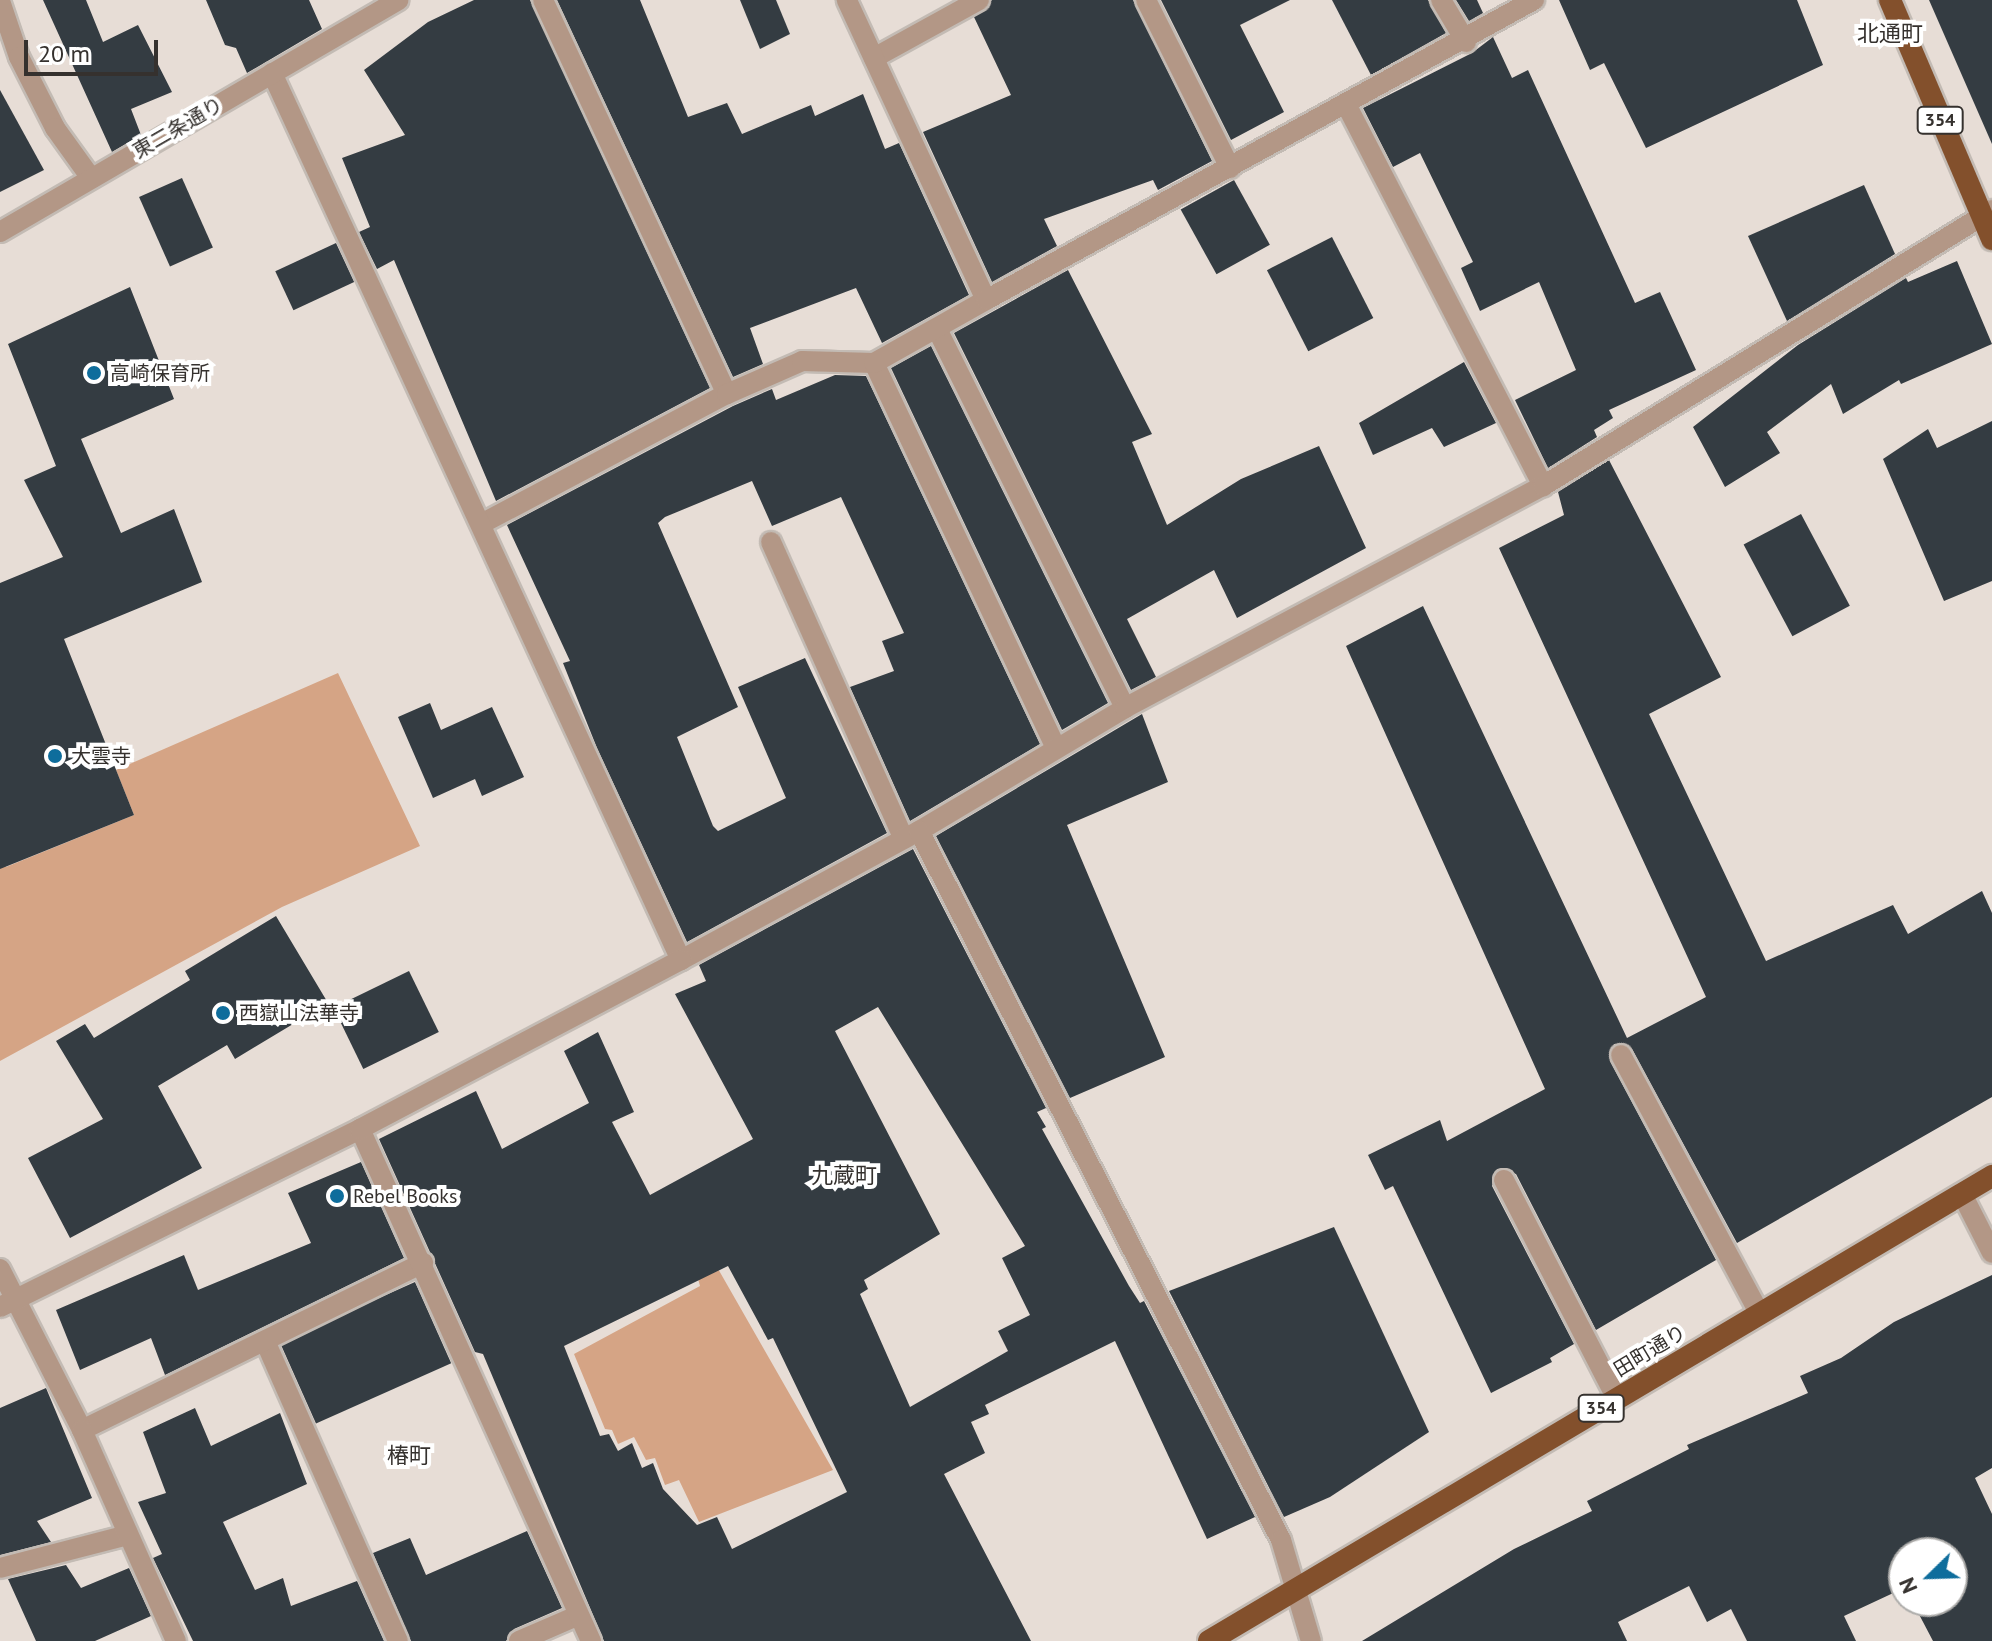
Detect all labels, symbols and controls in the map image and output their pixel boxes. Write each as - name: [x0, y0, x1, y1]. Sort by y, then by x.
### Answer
- district label: 北通町: [1857, 21, 1923, 47]
- scale bar: [28, 24, 162, 74]
- text: 20 m: [38, 38, 90, 69]
- street label: 東二条通り: [129, 93, 227, 163]
- road number: 354: [1916, 106, 1964, 134]
- place label: 高崎保育所: [110, 361, 210, 385]
- marker: 高崎保育所: [85, 364, 103, 382]
- place label: 大雲寺: [71, 744, 131, 768]
- marker: 大雲寺: [46, 747, 64, 765]
- place label: 西嶽山法華寺: [239, 1001, 359, 1025]
- marker: 西嶽山法華寺: [214, 1004, 232, 1022]
- district label: 九蔵町: [811, 1163, 877, 1189]
- place label: Rebel Books: [353, 1184, 457, 1208]
- marker: Rebel Books: [328, 1187, 346, 1205]
- street label: 田町通り: [1610, 1320, 1690, 1382]
- road number: 354: [1577, 1394, 1625, 1422]
- district label: 椿町: [387, 1443, 431, 1469]
- north arrow: [1888, 1537, 1968, 1617]
- text: N: [1892, 1573, 1923, 1598]

